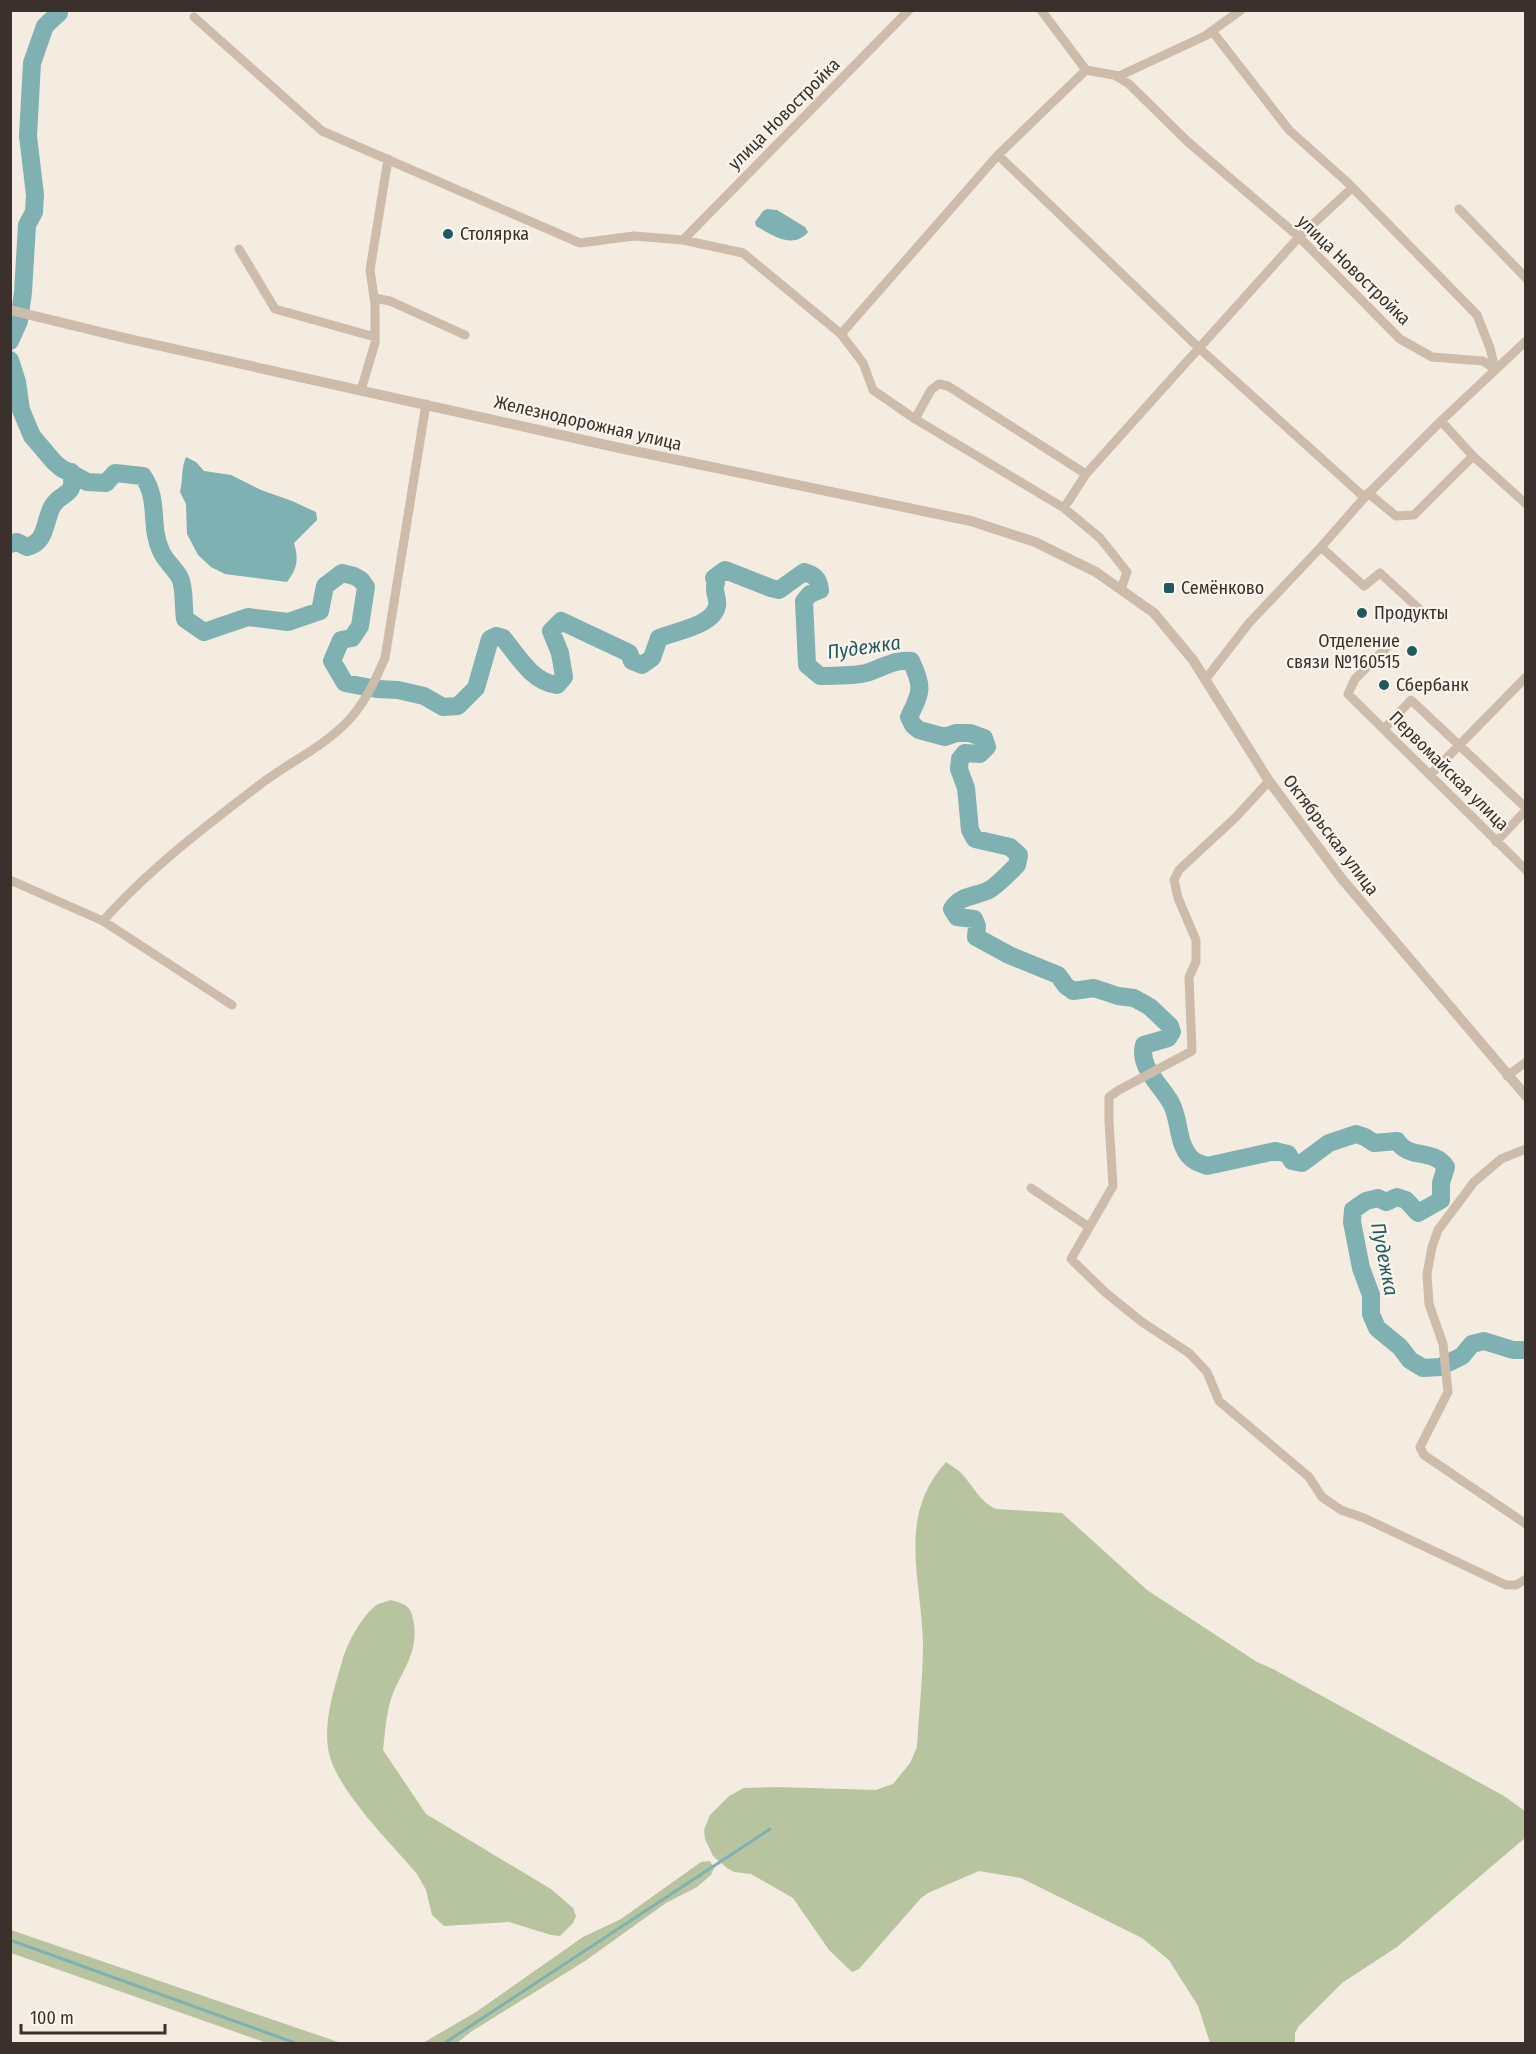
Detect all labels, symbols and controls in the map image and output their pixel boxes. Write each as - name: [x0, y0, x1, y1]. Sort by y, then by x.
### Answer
- street label: улица Новостройка: [724, 53, 845, 174]
- street label: улица Новостройка: [1293, 210, 1415, 330]
- place label: Столярка: [460, 223, 529, 245]
- marker: Столярка: [441, 227, 455, 241]
- street label: Железнодорожная улица: [492, 391, 684, 455]
- place label: Семёнково: [1181, 577, 1264, 599]
- marker: Семёнково: [1162, 581, 1176, 595]
- place label: Продукты: [1374, 602, 1449, 624]
- marker: Продукты: [1355, 606, 1369, 620]
- water label: Пудежка: [826, 630, 902, 664]
- place label: Отделение связи №160515: [1286, 630, 1400, 673]
- marker: Отделение связи №160515: [1405, 644, 1419, 658]
- place label: Сбербанк: [1396, 674, 1469, 696]
- marker: Сбербанк: [1377, 678, 1391, 692]
- street label: Первомайская улица: [1385, 707, 1514, 836]
- street label: Октябрьская улица: [1278, 770, 1384, 900]
- water label: Пудежка: [1366, 1220, 1404, 1298]
- scale bar: [21, 1997, 165, 2035]
- text: 100 m: [30, 2007, 74, 2029]

